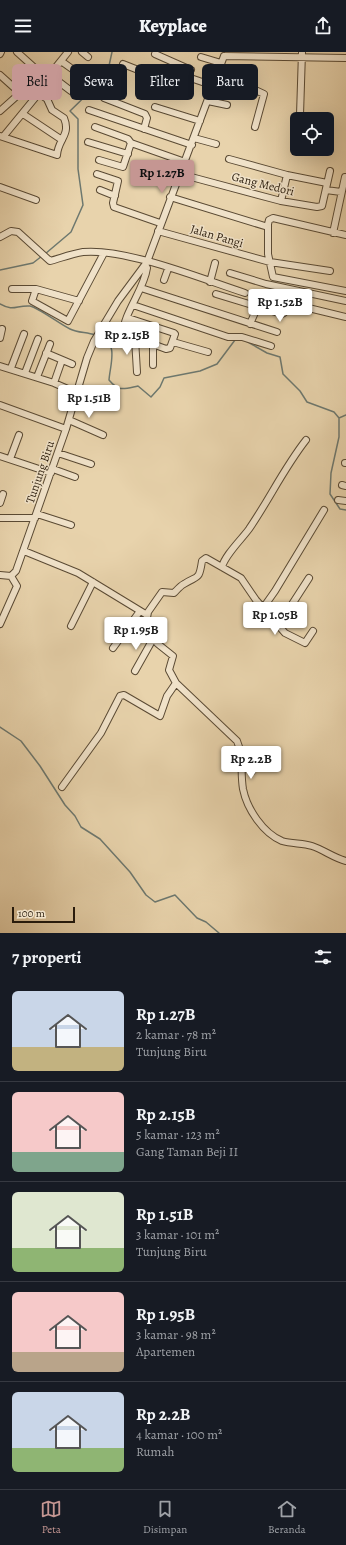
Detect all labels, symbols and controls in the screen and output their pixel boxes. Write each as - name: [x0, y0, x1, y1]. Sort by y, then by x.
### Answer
- text: Keyplace: [139, 14, 207, 38]
- icon: menu: [12, 15, 34, 37]
- icon: share: [312, 15, 334, 37]
- chip: Beli: [12, 64, 62, 100]
- chip: Sewa: [70, 64, 127, 100]
- chip: Filter: [135, 64, 194, 100]
- chip: Baru: [202, 64, 258, 100]
- map controls: [290, 112, 334, 156]
- button: locate: [290, 112, 334, 156]
- pin: Rp 1.27B: [121, 160, 203, 194]
- text: Rp 1.27B: [139, 164, 185, 181]
- street label: Gang Medori: [230, 168, 296, 200]
- street label: Jalan Pangi: [189, 221, 245, 251]
- pin: Rp 1.52B: [239, 289, 321, 323]
- text: Rp 1.52B: [257, 293, 303, 310]
- pin: Rp 2.15B: [86, 322, 168, 356]
- text: Rp 2.15B: [104, 326, 150, 343]
- pin: Rp 1.51B: [48, 385, 130, 419]
- text: Rp 1.51B: [67, 389, 111, 406]
- street label: Tunjung Biru: [22, 438, 58, 505]
- pin: Rp 1.05B: [234, 602, 316, 636]
- text: Rp 1.05B: [252, 606, 298, 623]
- pin: Rp 1.95B: [95, 617, 177, 651]
- text: Rp 1.95B: [113, 621, 159, 638]
- pin: Rp 2.2B: [214, 746, 288, 780]
- text: Rp 2.2B: [230, 750, 272, 767]
- scale bar: [12, 905, 75, 924]
- text: 100 m: [18, 906, 45, 921]
- text: 7 properti: [12, 946, 82, 969]
- icon: filters: [312, 946, 334, 968]
- text: Rp 1.27B: [136, 1003, 196, 1026]
- icon: home: [44, 1007, 92, 1055]
- text: 2 kamar · 78 m²: [136, 1026, 216, 1043]
- text: Tunjung Biru: [136, 1043, 207, 1060]
- text: Rp 2.15B: [136, 1103, 196, 1126]
- icon: home: [44, 1108, 92, 1156]
- text: 5 kamar · 123 m²: [136, 1126, 220, 1143]
- text: Gang Taman Beji II: [136, 1143, 238, 1160]
- text: Rp 1.51B: [136, 1203, 193, 1226]
- icon: home: [44, 1208, 92, 1256]
- text: 3 kamar · 101 m²: [136, 1226, 219, 1243]
- text: Tunjung Biru: [136, 1243, 207, 1260]
- text: Rp 1.95B: [136, 1303, 195, 1326]
- icon: home: [44, 1308, 92, 1356]
- text: 3 kamar · 98 m²: [136, 1326, 216, 1343]
- text: Apartemen: [136, 1343, 195, 1360]
- text: Rp 2.2B: [136, 1403, 190, 1426]
- icon: home: [44, 1408, 92, 1456]
- text: 4 kamar · 100 m²: [136, 1426, 222, 1443]
- text: Rumah: [136, 1443, 174, 1460]
- tab: Peta: [40, 1498, 62, 1537]
- tab: Disimpan: [143, 1498, 187, 1537]
- tab: Beranda: [268, 1498, 306, 1537]

